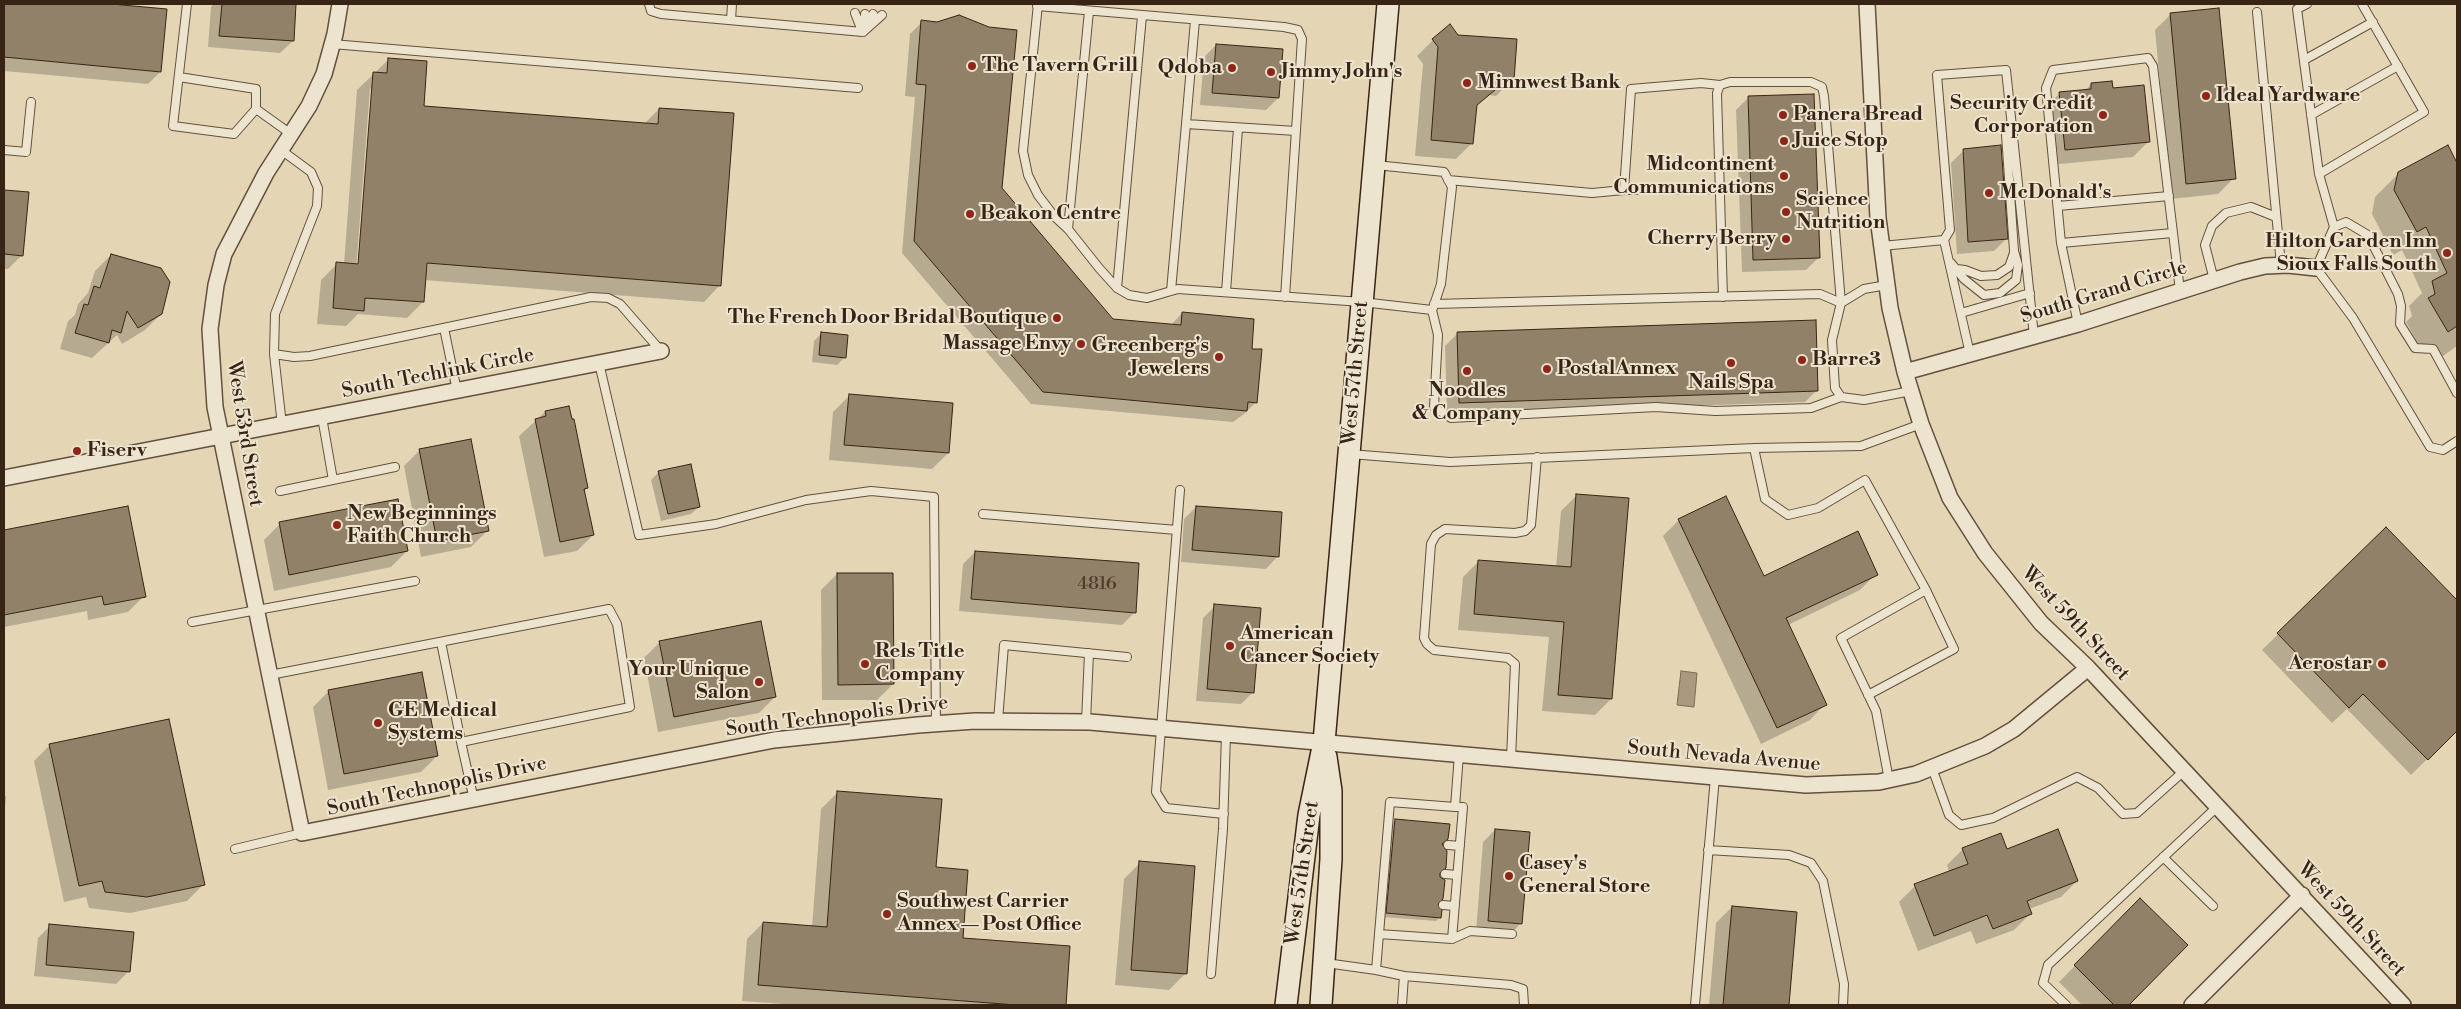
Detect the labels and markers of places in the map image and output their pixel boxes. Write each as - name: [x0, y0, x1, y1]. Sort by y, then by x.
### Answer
- place label: The Tavern Grill: [982, 54, 1138, 78]
- place label: Qdoba: [1158, 56, 1222, 80]
- marker: The Tavern Grill: [966, 60, 978, 72]
- place label: Jimmy John's: [1281, 60, 1402, 84]
- marker: Qdoba: [1226, 62, 1238, 74]
- marker: Jimmy John's: [1265, 66, 1277, 78]
- place label: Minnwest Bank: [1477, 71, 1621, 95]
- marker: Minnwest Bank: [1461, 77, 1473, 89]
- place label: Ideal Yardware: [2216, 84, 2360, 108]
- marker: Ideal Yardware: [2200, 90, 2212, 102]
- place label: Security Credit Corporation: [1950, 92, 2093, 139]
- place label: Panera Bread: [1793, 103, 1923, 127]
- marker: Panera Bread: [1777, 109, 1789, 121]
- marker: Security Credit Corporation: [2097, 109, 2109, 121]
- place label: Juice Stop: [1794, 129, 1888, 153]
- marker: Juice Stop: [1778, 135, 1790, 147]
- place label: Midcontinent Communications: [1613, 153, 1774, 200]
- marker: Midcontinent Communications: [1778, 170, 1790, 182]
- place label: McDonald's: [1999, 181, 2111, 205]
- marker: McDonald's: [1983, 187, 1995, 199]
- place label: Science Nutrition: [1796, 188, 1885, 235]
- place label: Beakon Centre: [980, 202, 1121, 226]
- marker: Science Nutrition: [1780, 206, 1792, 218]
- marker: Beakon Centre: [964, 208, 976, 220]
- place label: Cherry Berry: [1647, 227, 1776, 251]
- place label: Hilton Garden Inn Sioux Falls South: [2265, 230, 2437, 277]
- marker: Cherry Berry: [1780, 233, 1792, 245]
- marker: Hilton Garden Inn Sioux Falls South: [2441, 247, 2453, 259]
- place label: The French Door Bridal Boutique: [728, 306, 1047, 330]
- marker: The French Door Bridal Boutique: [1051, 312, 1063, 324]
- place label: Massage Envy: [942, 332, 1071, 356]
- place label: Greenberg's Jewelers: [1091, 334, 1209, 381]
- marker: Massage Envy: [1075, 338, 1087, 350]
- place label: Barre3: [1812, 348, 1881, 372]
- marker: Greenberg's Jewelers: [1213, 351, 1225, 363]
- marker: Barre3: [1796, 354, 1808, 366]
- place label: PostalAnnex: [1557, 357, 1677, 381]
- marker: Nails Spa: [1725, 357, 1737, 369]
- marker: PostalAnnex: [1541, 363, 1553, 375]
- marker: Noodles & Company: [1461, 365, 1473, 377]
- place label: Nails Spa: [1688, 371, 1774, 395]
- place label: Noodles & Company: [1412, 379, 1522, 426]
- place label: Fiserv: [87, 439, 147, 463]
- marker: Fiserv: [71, 445, 83, 457]
- place label: New Beginnings Faith Church: [347, 502, 497, 549]
- marker: New Beginnings Faith Church: [331, 519, 343, 531]
- place label: American Cancer Society: [1240, 622, 1380, 669]
- place label: Rels Title Company: [875, 640, 965, 687]
- marker: American Cancer Society: [1224, 640, 1236, 652]
- place label: Aerostar: [2288, 652, 2372, 676]
- place label: Your Unique Salon: [628, 658, 749, 705]
- marker: Rels Title Company: [859, 658, 871, 670]
- marker: Aerostar: [2376, 658, 2388, 670]
- marker: Your Unique Salon: [753, 676, 765, 688]
- place label: GE Medical Systems: [388, 699, 497, 746]
- marker: GE Medical Systems: [372, 717, 384, 729]
- place label: Casey's General Store: [1519, 852, 1650, 899]
- marker: Casey's General Store: [1503, 870, 1515, 882]
- place label: Southwest Carrier Annex — Post Office: [897, 890, 1082, 937]
- marker: Southwest Carrier Annex — Post Office: [881, 908, 893, 920]

